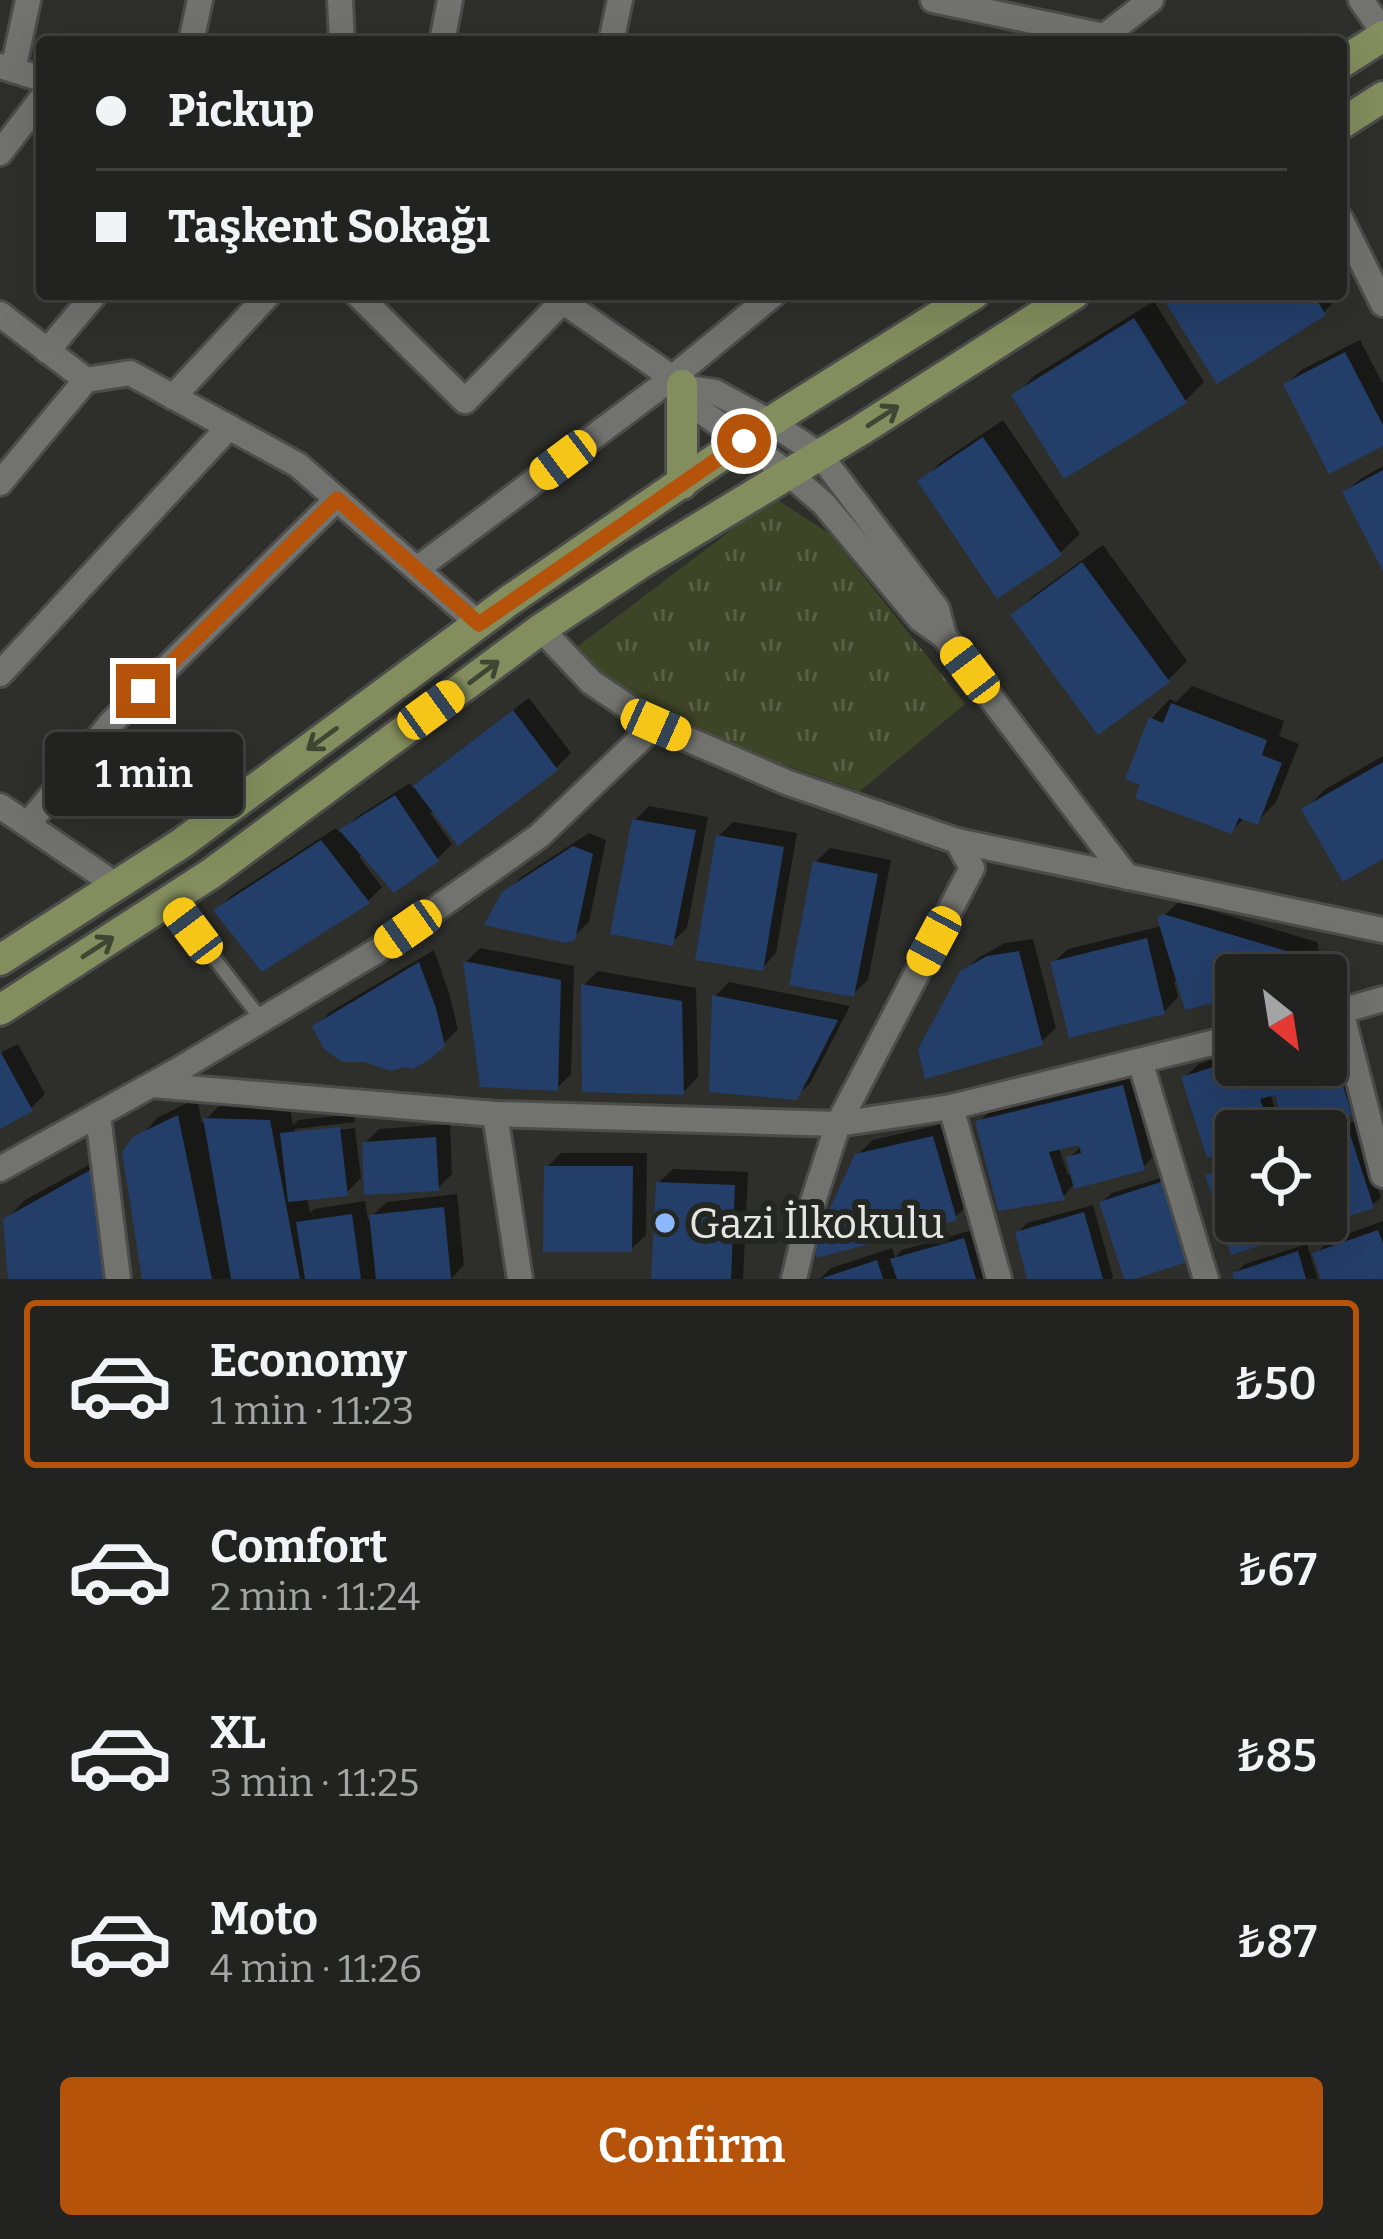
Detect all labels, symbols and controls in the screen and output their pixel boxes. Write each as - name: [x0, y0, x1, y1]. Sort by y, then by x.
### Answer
- text: Pickup: [168, 84, 314, 138]
- text: Taşkent Sokağı: [168, 200, 490, 254]
- one-way arrow: [865, 404, 899, 429]
- route start: [717, 414, 771, 468]
- car: [523, 424, 603, 496]
- car: [934, 630, 1006, 710]
- one-way arrow: [467, 659, 500, 685]
- route end: [116, 664, 170, 718]
- car: [391, 674, 471, 746]
- car: [616, 694, 696, 756]
- one-way arrow: [307, 725, 339, 751]
- callout: 1 min: [44, 733, 242, 817]
- text: 1 min: [95, 751, 193, 797]
- car: [157, 891, 229, 971]
- car: [368, 894, 448, 964]
- car: [901, 901, 967, 981]
- one-way arrow: [81, 935, 115, 959]
- north arrow: [1215, 954, 1347, 1086]
- map controls: [1215, 954, 1347, 1242]
- button: locate: [1215, 1110, 1347, 1242]
- place label: Gazi İlkokulu: [689, 1199, 944, 1249]
- marker: Gazi İlkokulu: [652, 1210, 678, 1236]
- icon: car: [66, 1330, 174, 1438]
- text: Economy: [210, 1334, 407, 1388]
- text: ₺50: [1234, 1357, 1317, 1411]
- text: 1 min · 11:23: [210, 1388, 414, 1434]
- icon: car: [66, 1516, 174, 1624]
- text: Comfort: [210, 1520, 388, 1574]
- text: ₺67: [1237, 1543, 1317, 1597]
- text: 2 min · 11:24: [210, 1574, 420, 1620]
- icon: car: [66, 1702, 174, 1810]
- text: XL: [210, 1706, 266, 1760]
- text: ₺85: [1235, 1729, 1317, 1783]
- text: 3 min · 11:25: [210, 1760, 419, 1806]
- icon: car: [66, 1888, 174, 1996]
- text: Moto: [210, 1892, 318, 1946]
- text: ₺87: [1236, 1915, 1317, 1969]
- text: 4 min · 11:26: [210, 1946, 422, 1992]
- button: Confirm: [60, 2077, 1323, 2215]

